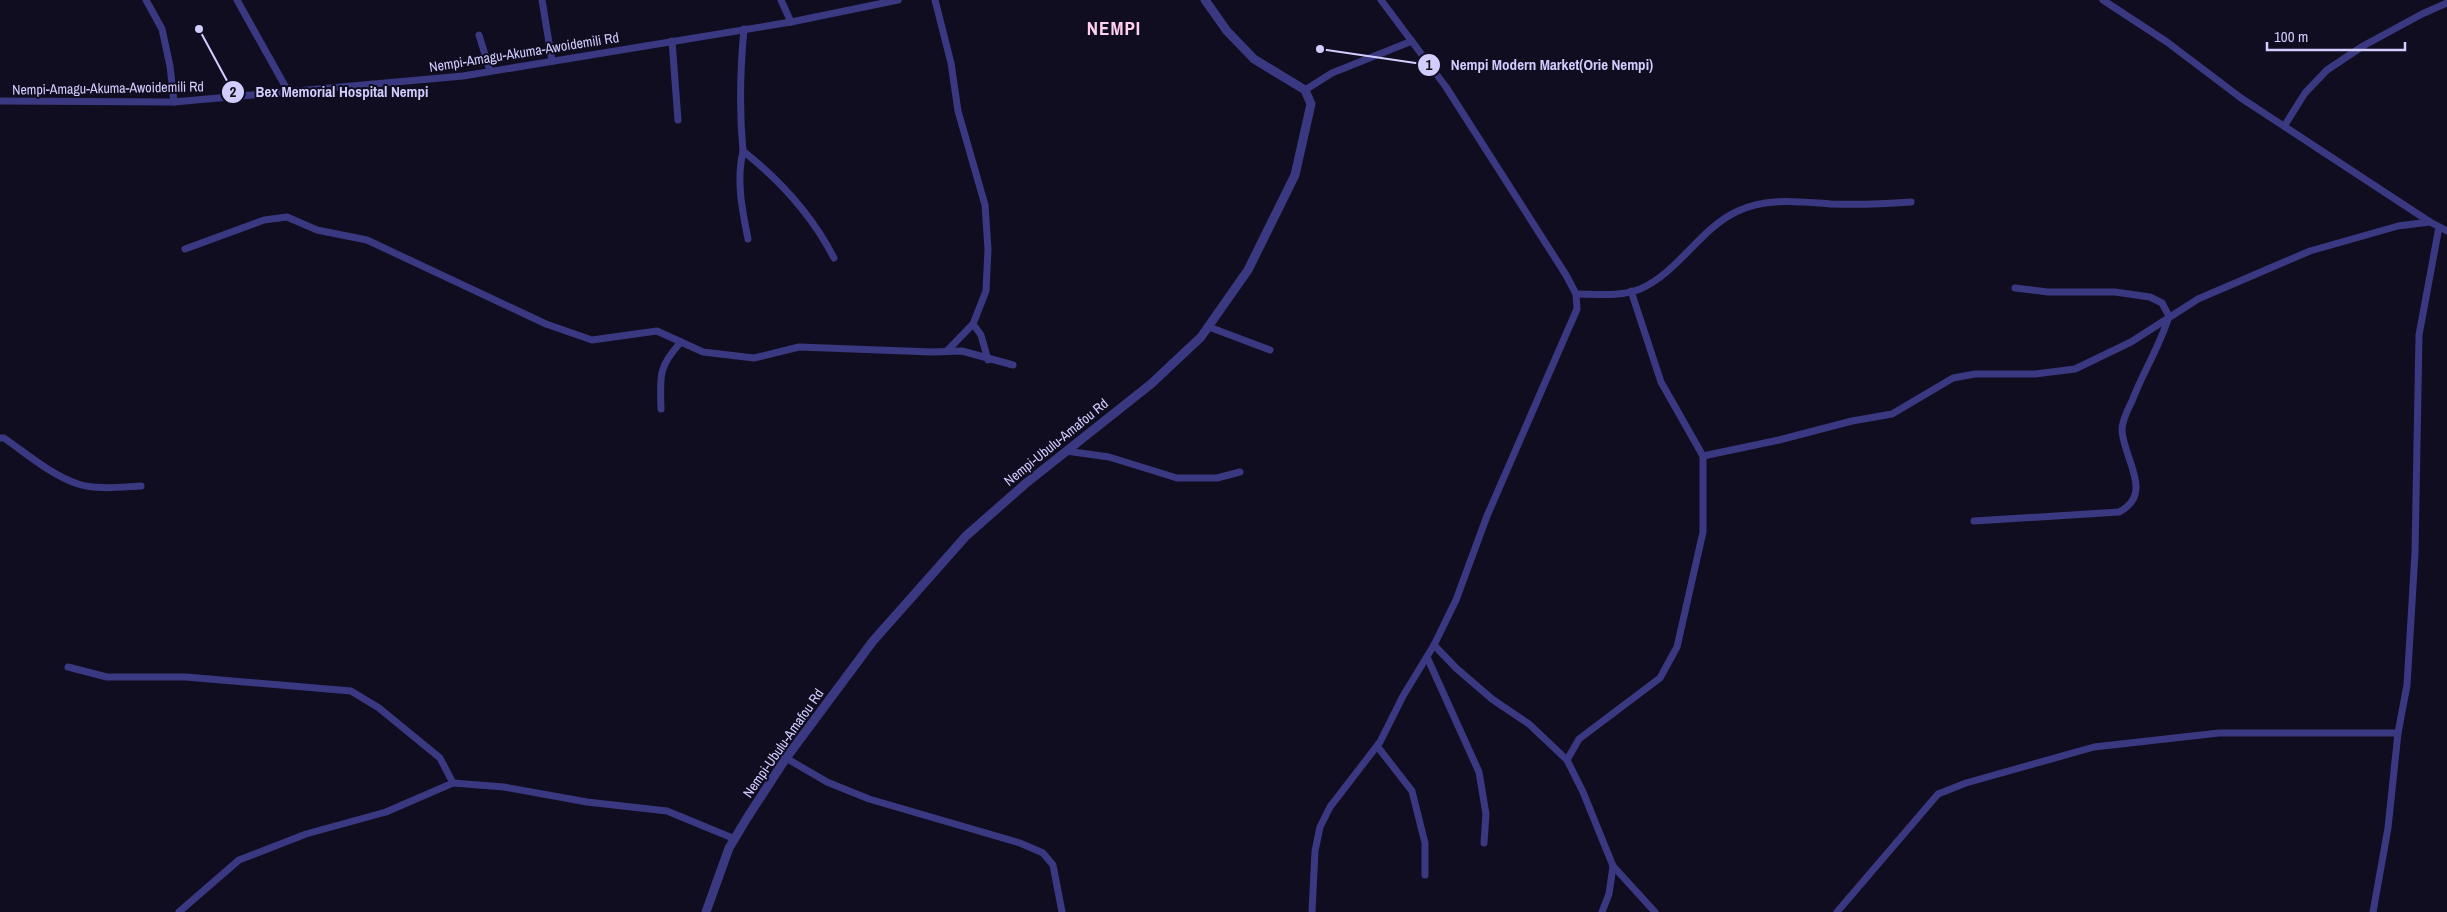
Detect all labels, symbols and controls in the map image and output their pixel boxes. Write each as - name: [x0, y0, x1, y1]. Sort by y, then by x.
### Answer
- district label: NEMPI: [1087, 15, 1141, 41]
- scale bar: [2267, 20, 2404, 52]
- text: 100 m: [2274, 26, 2308, 47]
- street label: Nempi-Amagu-Akuma-Awoidemili Rd: [428, 28, 620, 76]
- callout: Nempi Modern Market(Orie Nempi): [1416, 50, 1664, 80]
- text: 1: [1426, 54, 1433, 75]
- text: Nempi Modern Market(Orie Nempi): [1451, 54, 1653, 75]
- street label: Nempi-Amagu-Akuma-Awoidemili Rd: [12, 77, 204, 99]
- callout: Bex Memorial Hospital Nempi: [221, 77, 439, 107]
- text: 2: [230, 81, 237, 102]
- text: Bex Memorial Hospital Nempi: [256, 81, 428, 102]
- street label: Nempi-Ubulu-Amafou Rd: [1000, 394, 1112, 490]
- street label: Nempi-Ubulu-Amafou Rd: [739, 685, 827, 801]

